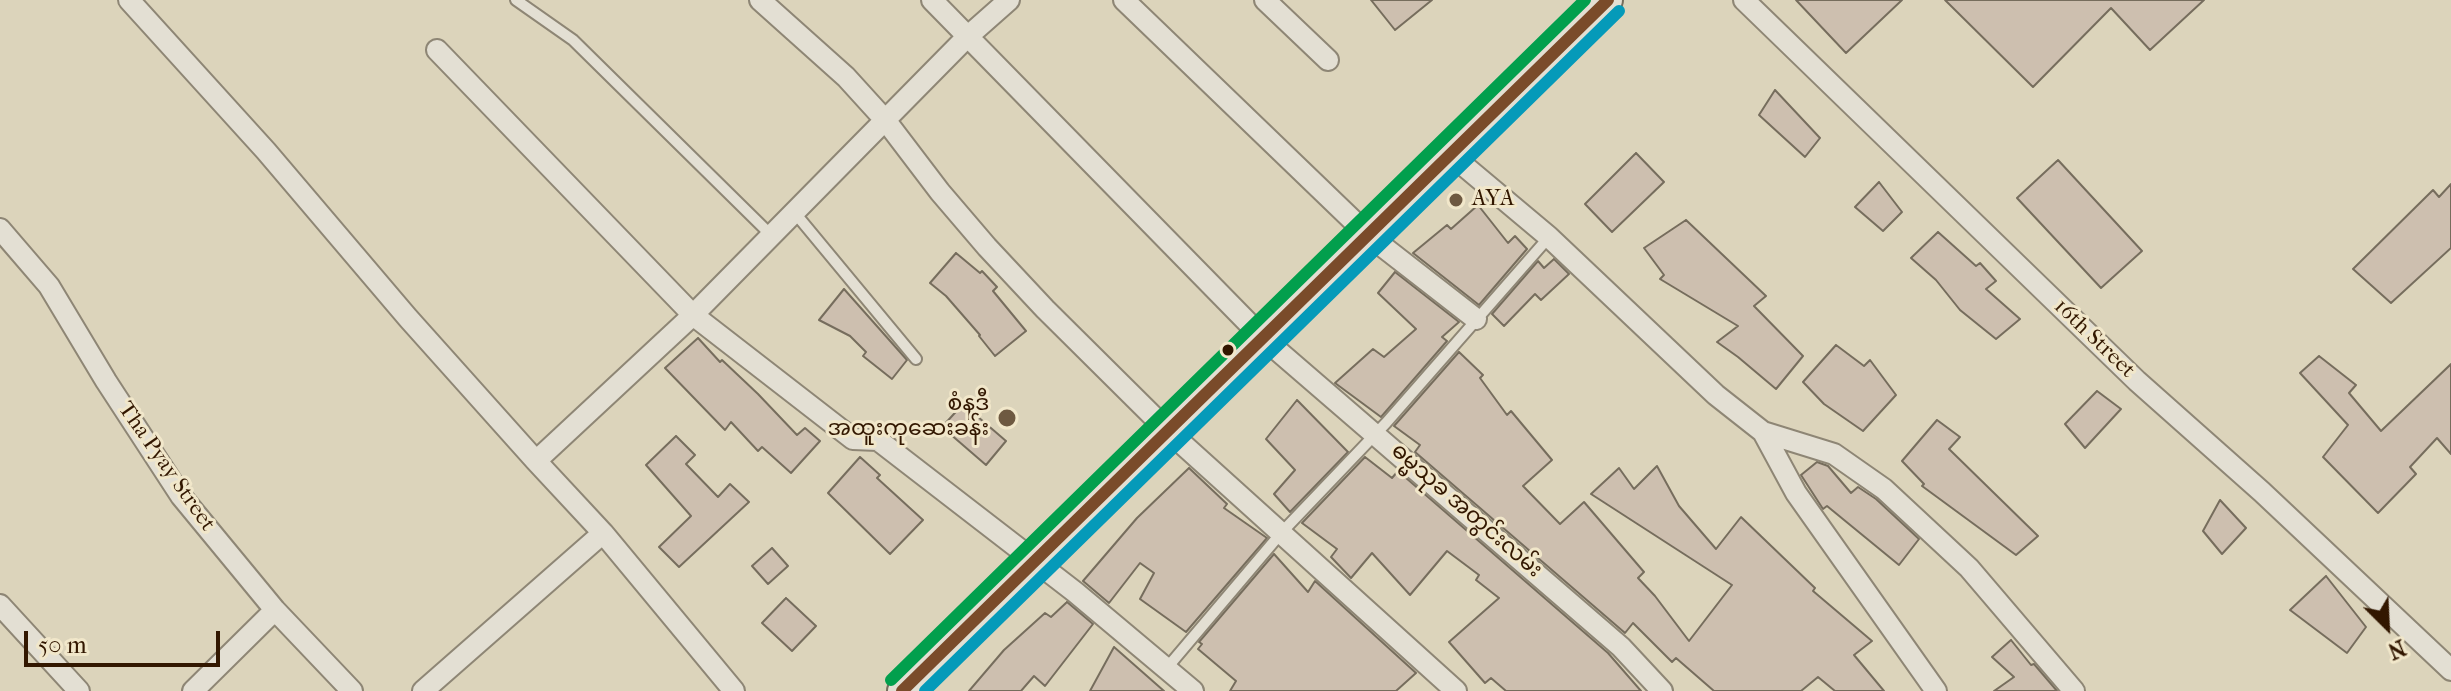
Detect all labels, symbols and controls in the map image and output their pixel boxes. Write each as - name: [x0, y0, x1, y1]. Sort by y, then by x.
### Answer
- place label: AYA: [1472, 187, 1514, 213]
- marker: AYA: [1447, 191, 1465, 209]
- street label: 16th Street: [2048, 294, 2140, 384]
- unlabelled marker: [1220, 342, 1236, 358]
- place label: စံနဒီ အထူးကုဆေးခန်း: [827, 392, 989, 444]
- street label: Tha Pyay Street: [112, 397, 220, 537]
- marker: စံနဒီ အထူးကုဆေးခန်း: [996, 407, 1018, 429]
- street label: ဓမ္မသုခ အတွင်းလမ်း: [1385, 438, 1547, 584]
- north arrow: [2347, 587, 2427, 667]
- scale bar: [28, 615, 224, 665]
- text: 50 m: [38, 631, 87, 659]
- text: N: [2384, 634, 2410, 664]

